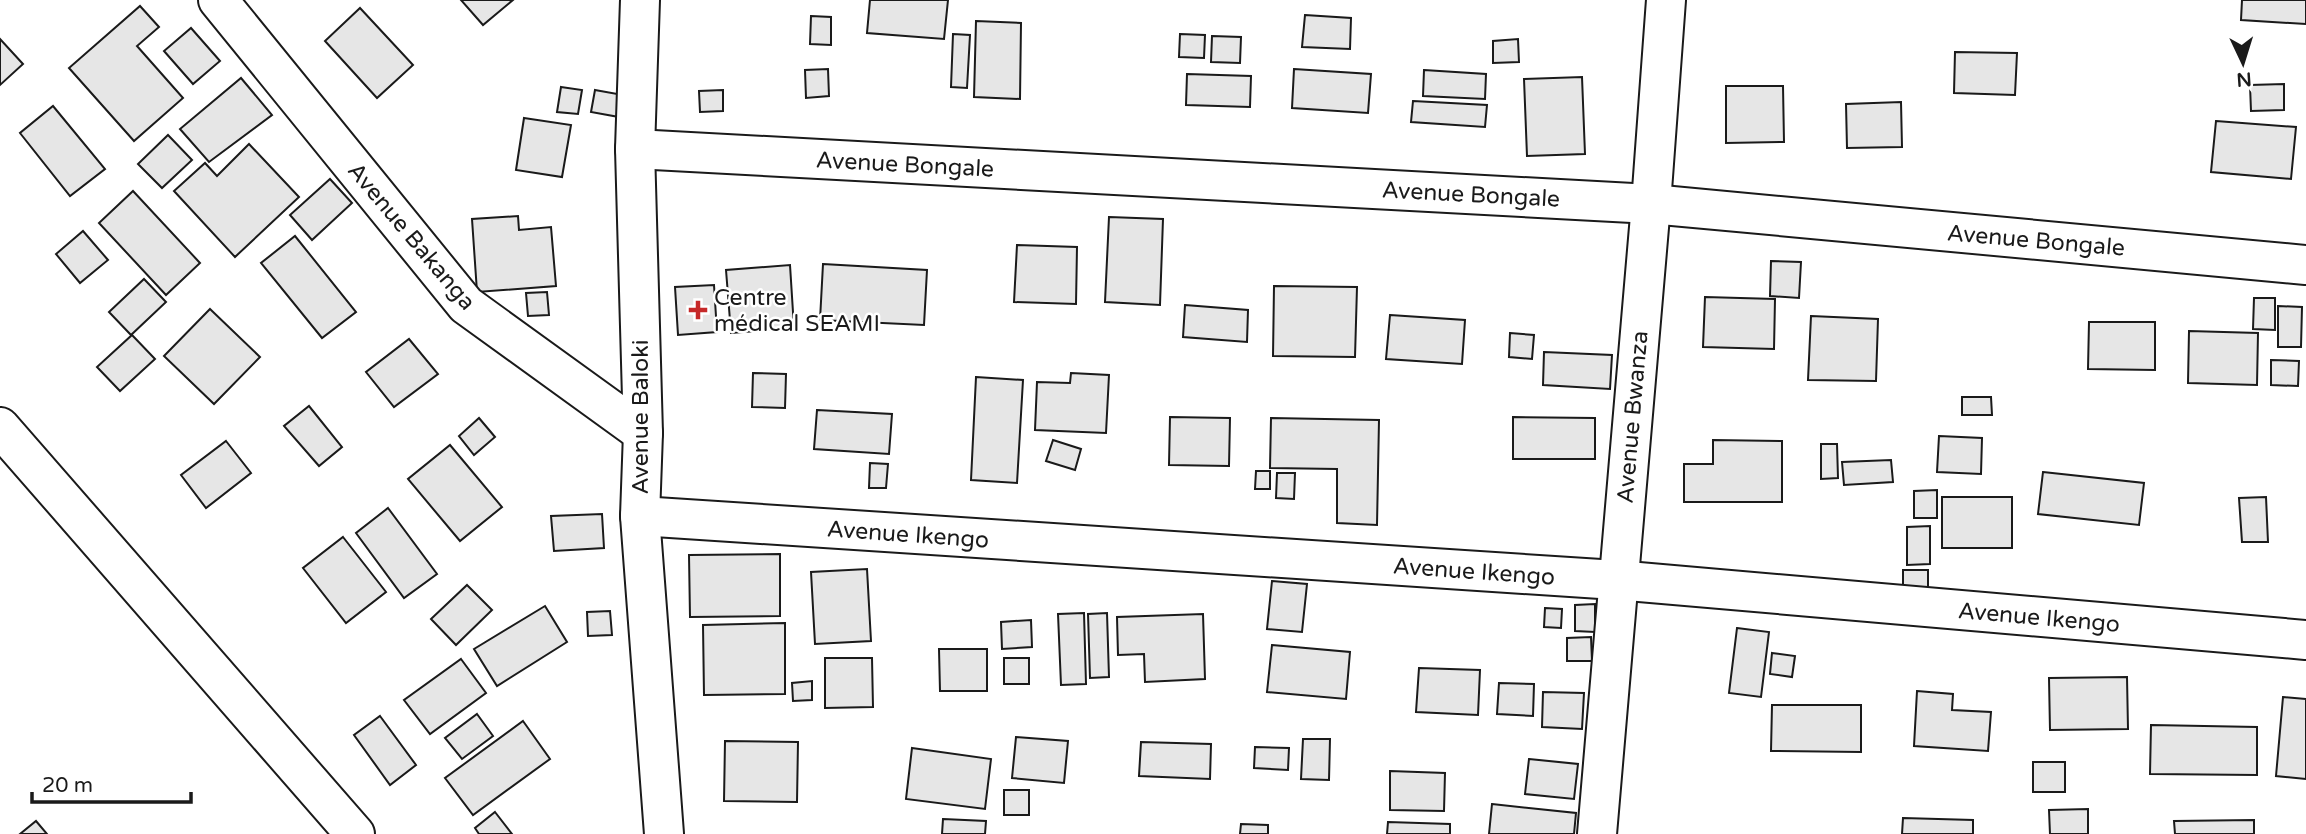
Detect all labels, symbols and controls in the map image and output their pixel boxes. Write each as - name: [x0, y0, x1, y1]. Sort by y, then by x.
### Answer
- north arrow: [2208, 28, 2278, 98]
- text: N: [2236, 67, 2252, 90]
- street label: Avenue Bongale: [815, 146, 995, 184]
- street label: Avenue Bakanga: [341, 157, 481, 316]
- street label: Avenue Bongale: [1381, 176, 1561, 214]
- street label: Avenue Bongale: [1946, 219, 2126, 263]
- place label: Centre médical SEAMI: [714, 284, 880, 338]
- marker: Centre médical SEAMI: [688, 300, 708, 320]
- street label: Avenue Bwanza: [1611, 330, 1654, 505]
- street label: Avenue Baloki: [627, 339, 655, 495]
- street label: Avenue Ikengo: [826, 515, 990, 555]
- street label: Avenue Ikengo: [1392, 552, 1556, 592]
- street label: Avenue Ikengo: [1957, 597, 2121, 639]
- scale bar: [32, 760, 191, 804]
- text: 20 m: [42, 773, 93, 798]

